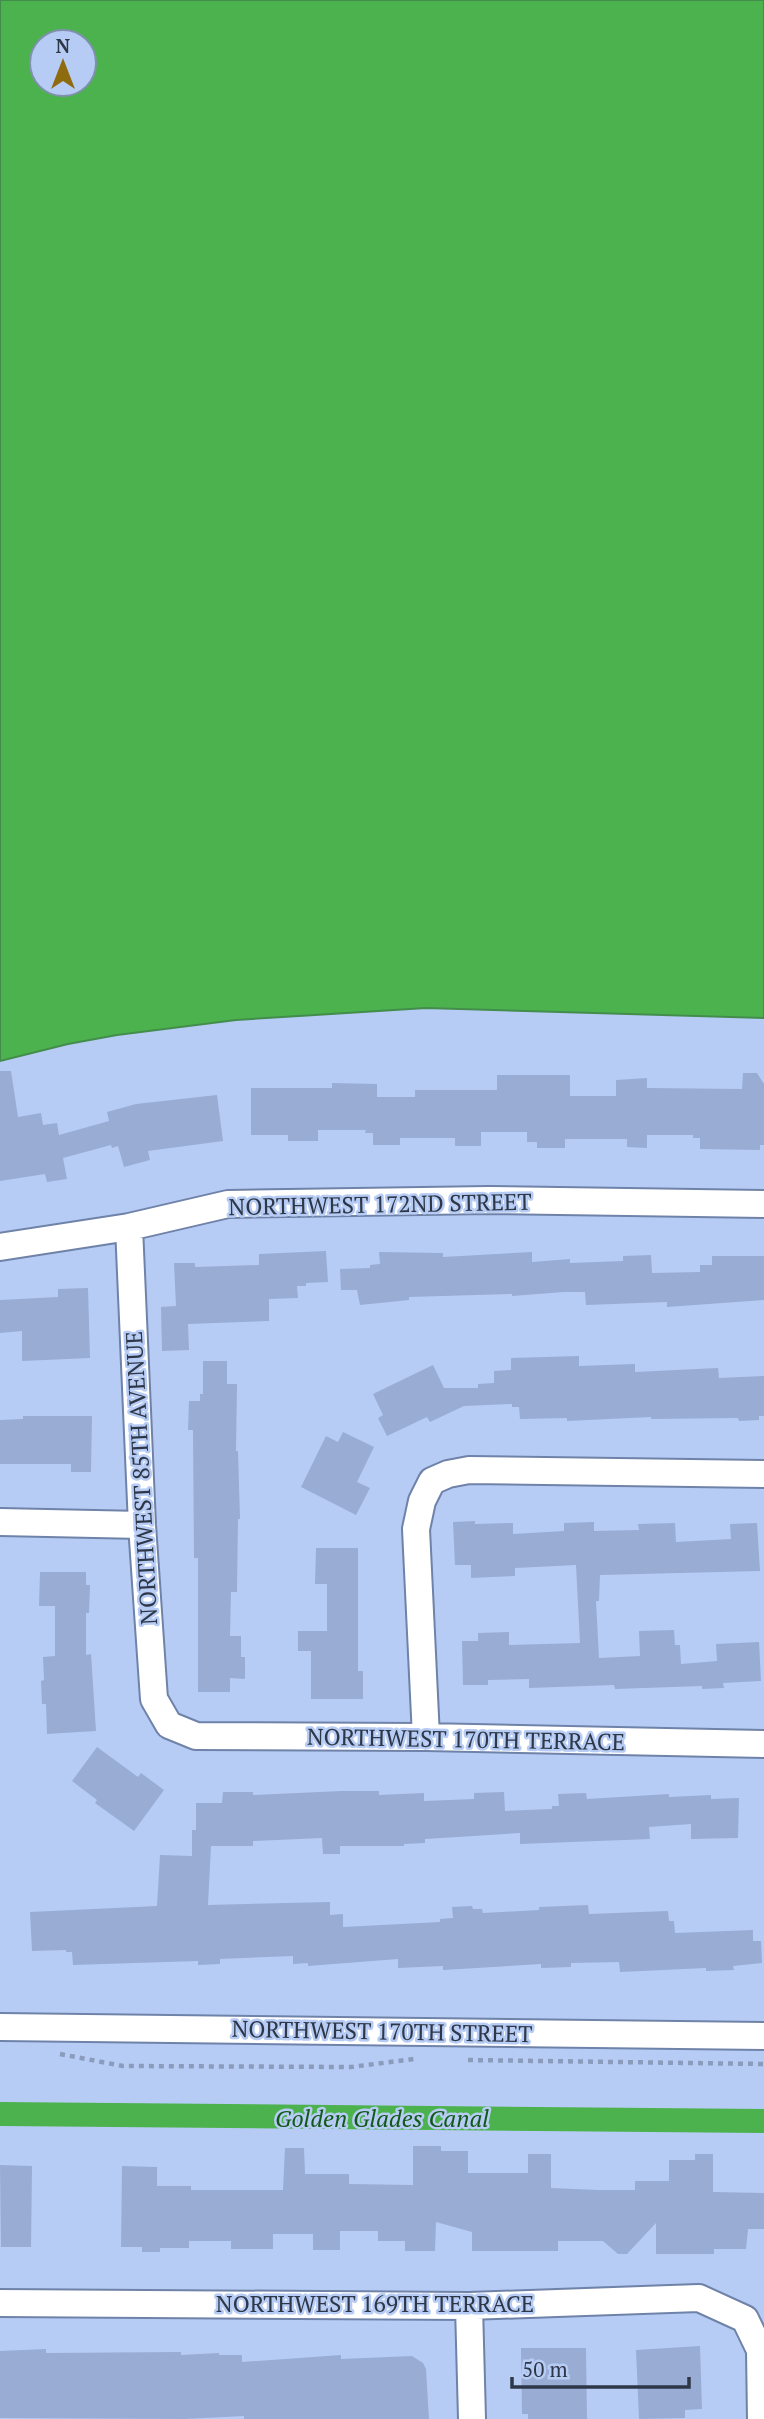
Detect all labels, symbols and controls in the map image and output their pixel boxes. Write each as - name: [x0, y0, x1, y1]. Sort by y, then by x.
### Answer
- north arrow: [28, 28, 98, 98]
- text: N: [56, 33, 71, 58]
- street label: NORTHWEST 172ND STREET: [228, 1186, 532, 1222]
- street label: NORTHWEST 85TH AVENUE: [118, 1330, 164, 1626]
- street label: NORTHWEST 170TH TERRACE: [307, 1721, 625, 1757]
- street label: NORTHWEST 170TH STREET: [231, 2013, 533, 2049]
- water label: Golden Glades Canal: [275, 2102, 489, 2134]
- street label: NORTHWEST 169TH TERRACE: [216, 2288, 534, 2319]
- scale bar: [512, 2346, 689, 2390]
- text: 50 m: [522, 2355, 568, 2383]

